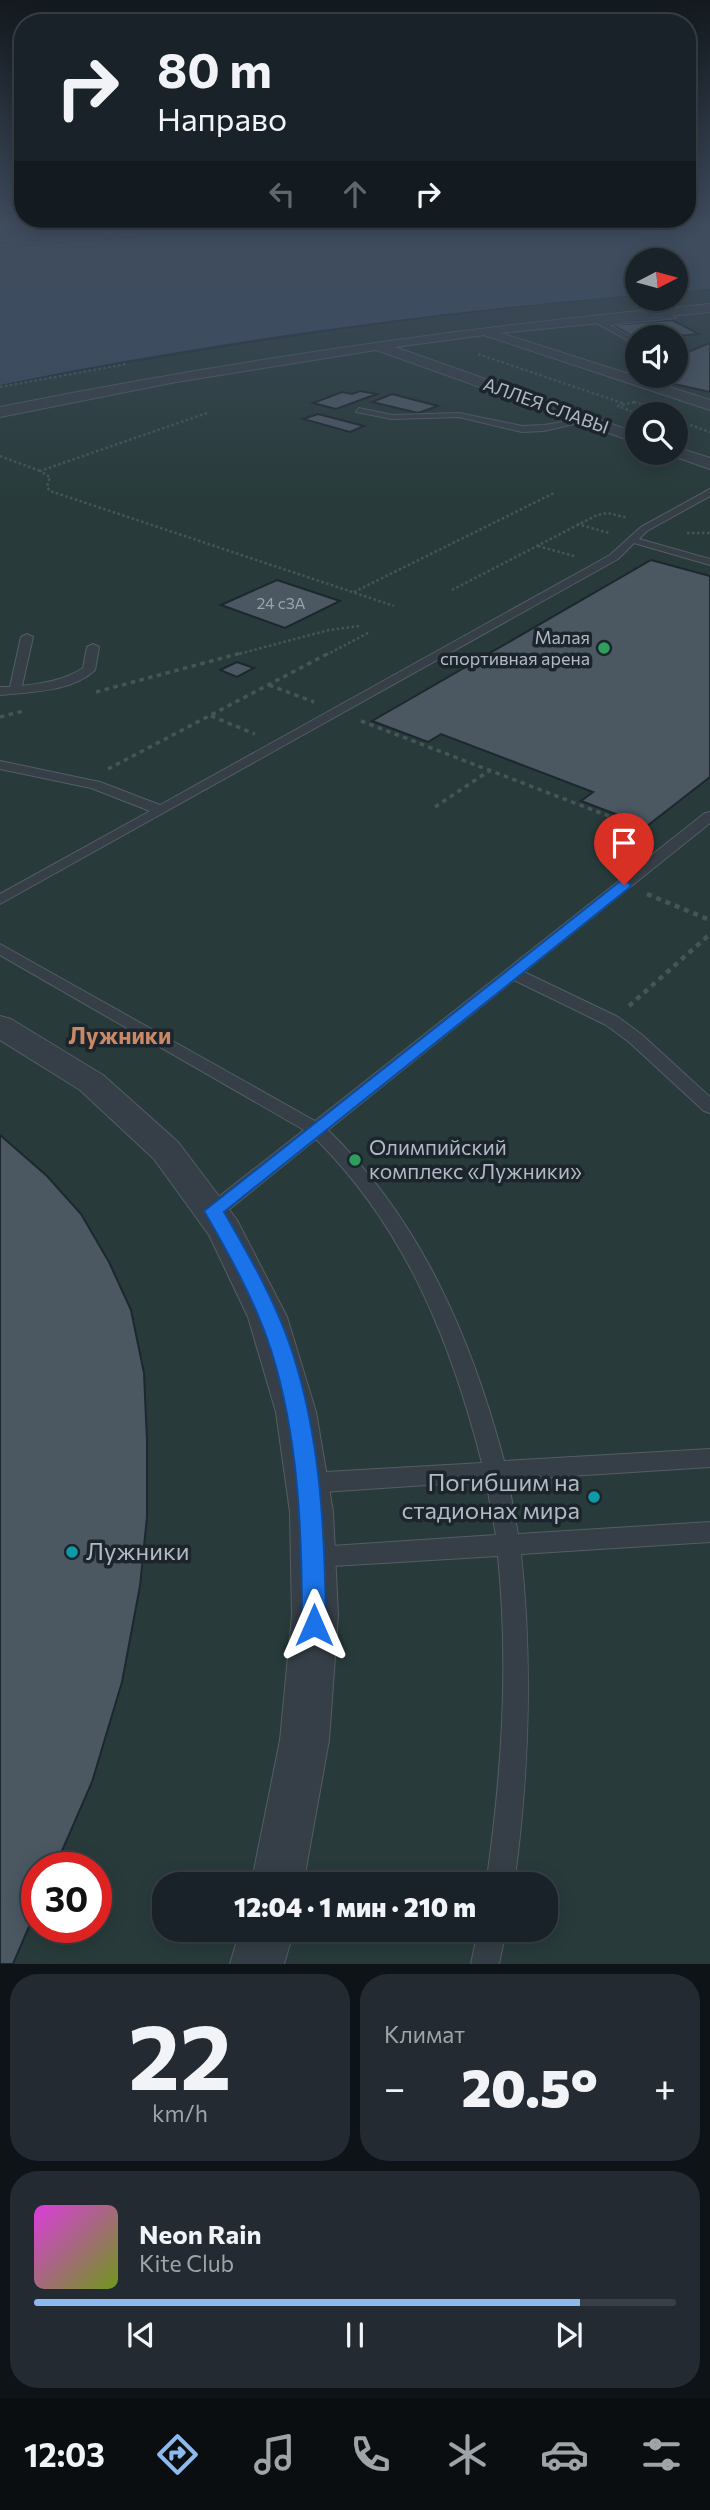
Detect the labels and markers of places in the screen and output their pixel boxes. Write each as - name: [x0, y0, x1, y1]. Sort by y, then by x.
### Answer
- place label: Малая спортивная арена: [440, 626, 590, 669]
- marker: Малая спортивная арена: [596, 640, 612, 656]
- pin: [594, 813, 654, 885]
- place label: Олимпийский комплекс «Лужники»: [369, 1134, 582, 1183]
- marker: Олимпийский комплекс «Лужники»: [347, 1152, 363, 1168]
- place label: Погибшим на стадионах мира: [401, 1467, 580, 1524]
- marker: Погибшим на стадионах мира: [586, 1489, 602, 1505]
- place label: Лужники: [86, 1536, 190, 1565]
- marker: Лужники: [64, 1544, 80, 1560]

